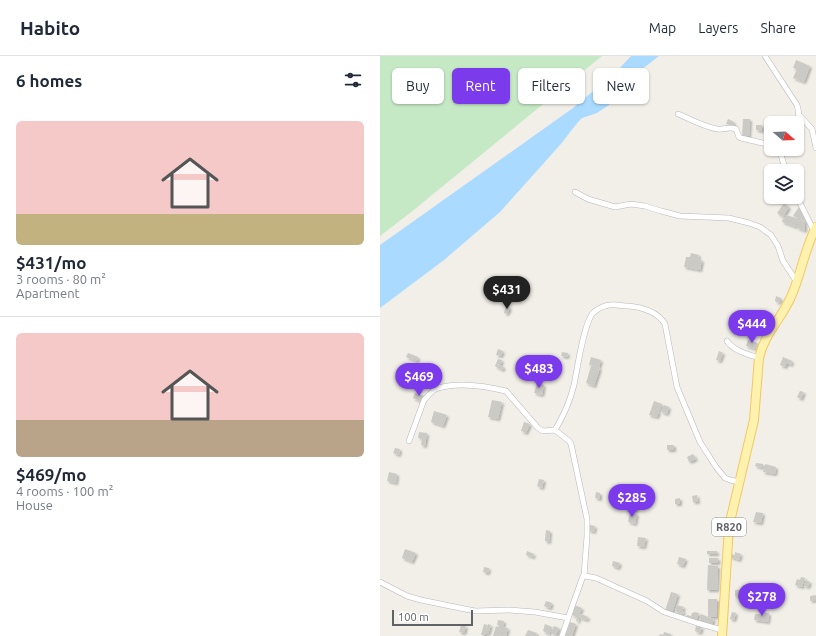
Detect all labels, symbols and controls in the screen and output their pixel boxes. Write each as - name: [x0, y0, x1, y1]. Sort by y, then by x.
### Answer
- text: Habito: [20, 17, 80, 39]
- text: Map: [649, 20, 676, 36]
- text: Layers: [698, 20, 738, 36]
- text: Share: [760, 20, 796, 36]
- chip: Buy: [392, 68, 444, 104]
- chip: Rent: [452, 68, 510, 104]
- chip: Filters: [518, 68, 585, 104]
- chip: New: [593, 68, 649, 104]
- icon: filters: [342, 69, 364, 91]
- text: 6 homes: [16, 71, 82, 90]
- north arrow: [764, 116, 804, 156]
- map controls: [764, 116, 804, 204]
- icon: home: [154, 147, 226, 219]
- button: layers: [764, 164, 804, 204]
- text: $431/mo: [16, 253, 86, 272]
- text: 3 rooms · 80 m²: [16, 272, 106, 286]
- pin: $431: [483, 276, 531, 310]
- text: $431: [492, 282, 522, 296]
- text: Apartment: [16, 286, 80, 300]
- pin: $444: [728, 310, 776, 344]
- text: $444: [737, 316, 767, 330]
- pin: $483: [515, 355, 563, 389]
- icon: home: [154, 359, 226, 431]
- text: $483: [524, 361, 554, 375]
- pin: $469: [395, 363, 443, 397]
- text: $469: [404, 369, 434, 383]
- text: $469/mo: [16, 465, 86, 484]
- text: 4 rooms · 100 m²: [16, 484, 113, 498]
- pin: $285: [608, 484, 656, 518]
- text: $285: [617, 490, 647, 504]
- text: House: [16, 498, 53, 512]
- road number: R820: [712, 518, 746, 536]
- pin: $278: [738, 583, 786, 617]
- text: $278: [747, 589, 777, 603]
- scale bar: [392, 608, 473, 627]
- text: 100 m: [398, 611, 429, 623]

